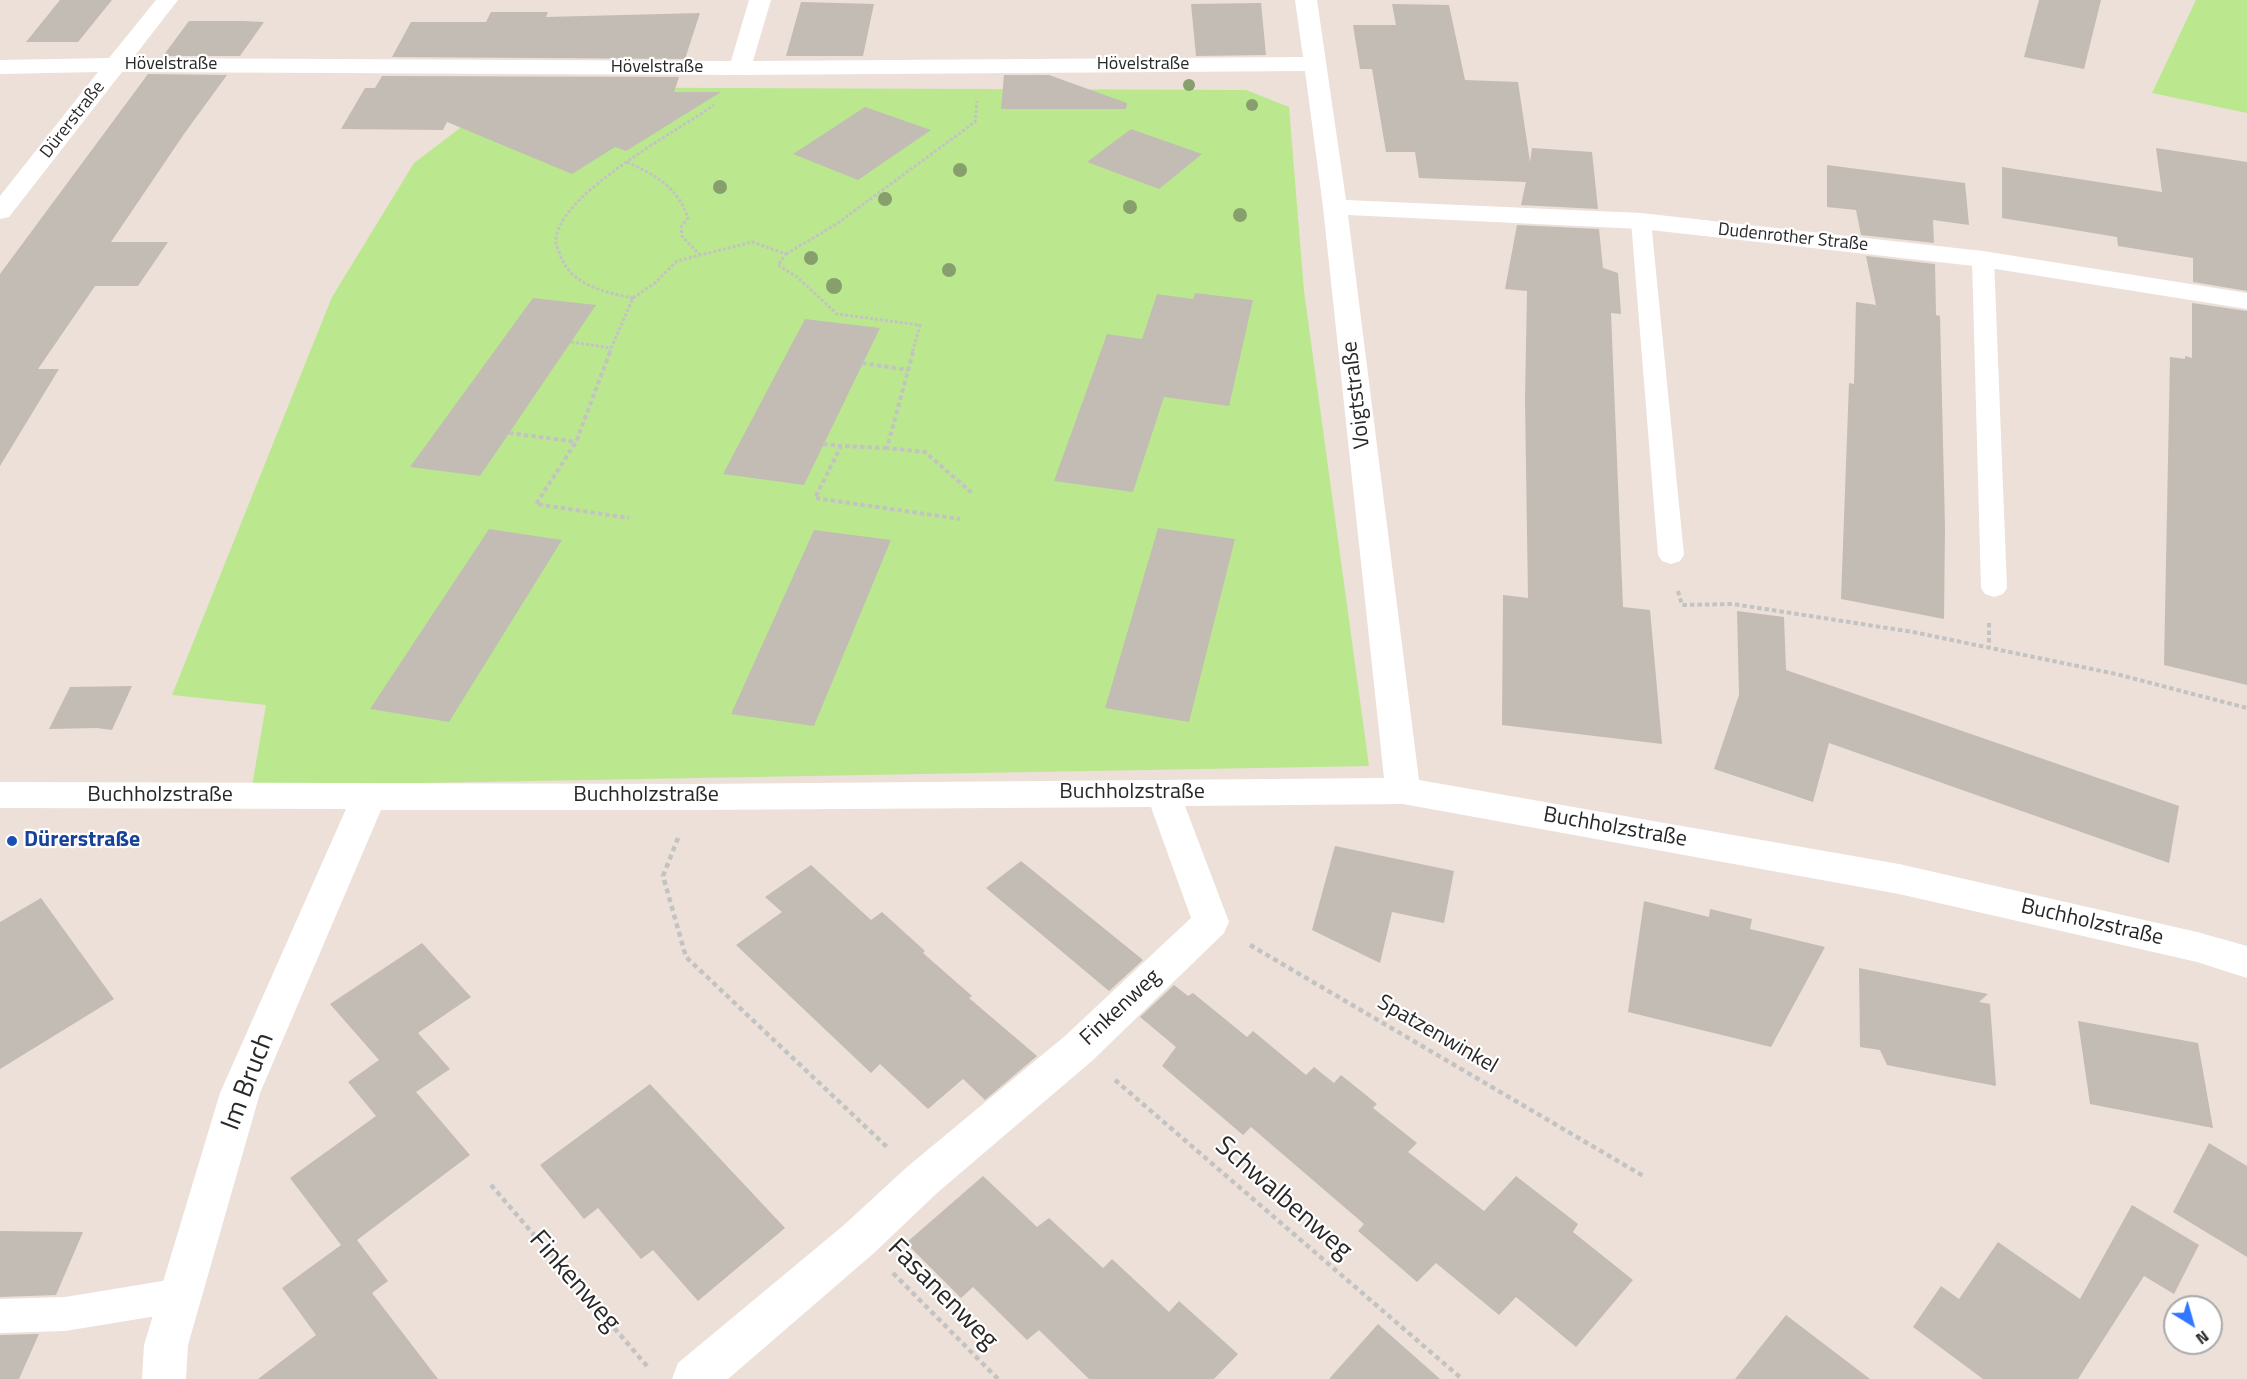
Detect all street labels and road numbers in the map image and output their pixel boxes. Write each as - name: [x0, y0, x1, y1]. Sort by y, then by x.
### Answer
- street label: Hövelstraße: [125, 54, 217, 76]
- street label: Hövelstraße: [1097, 54, 1189, 76]
- street label: Hövelstraße: [611, 57, 703, 79]
- street label: Dürerstraße: [36, 77, 110, 163]
- street label: Dudenrother Straße: [1717, 219, 1869, 257]
- street label: Voigtstraße: [1337, 340, 1377, 450]
- street label: Buchholzstraße: [1059, 780, 1205, 806]
- street label: Buchholzstraße: [87, 783, 233, 809]
- street label: Buchholzstraße: [573, 783, 719, 809]
- street label: Buchholzstraße: [1541, 802, 1689, 854]
- street label: Buchholzstraße: [2018, 894, 2166, 952]
- street label: Finkenweg: [1075, 964, 1167, 1052]
- street label: Spatzenwinkel: [1372, 990, 1502, 1080]
- street label: Im Bruch: [216, 1029, 282, 1135]
- street label: Schwalbenweg: [1208, 1131, 1358, 1267]
- street label: Finkenweg: [521, 1225, 627, 1339]
- street label: Fasanenweg: [880, 1233, 1004, 1357]

